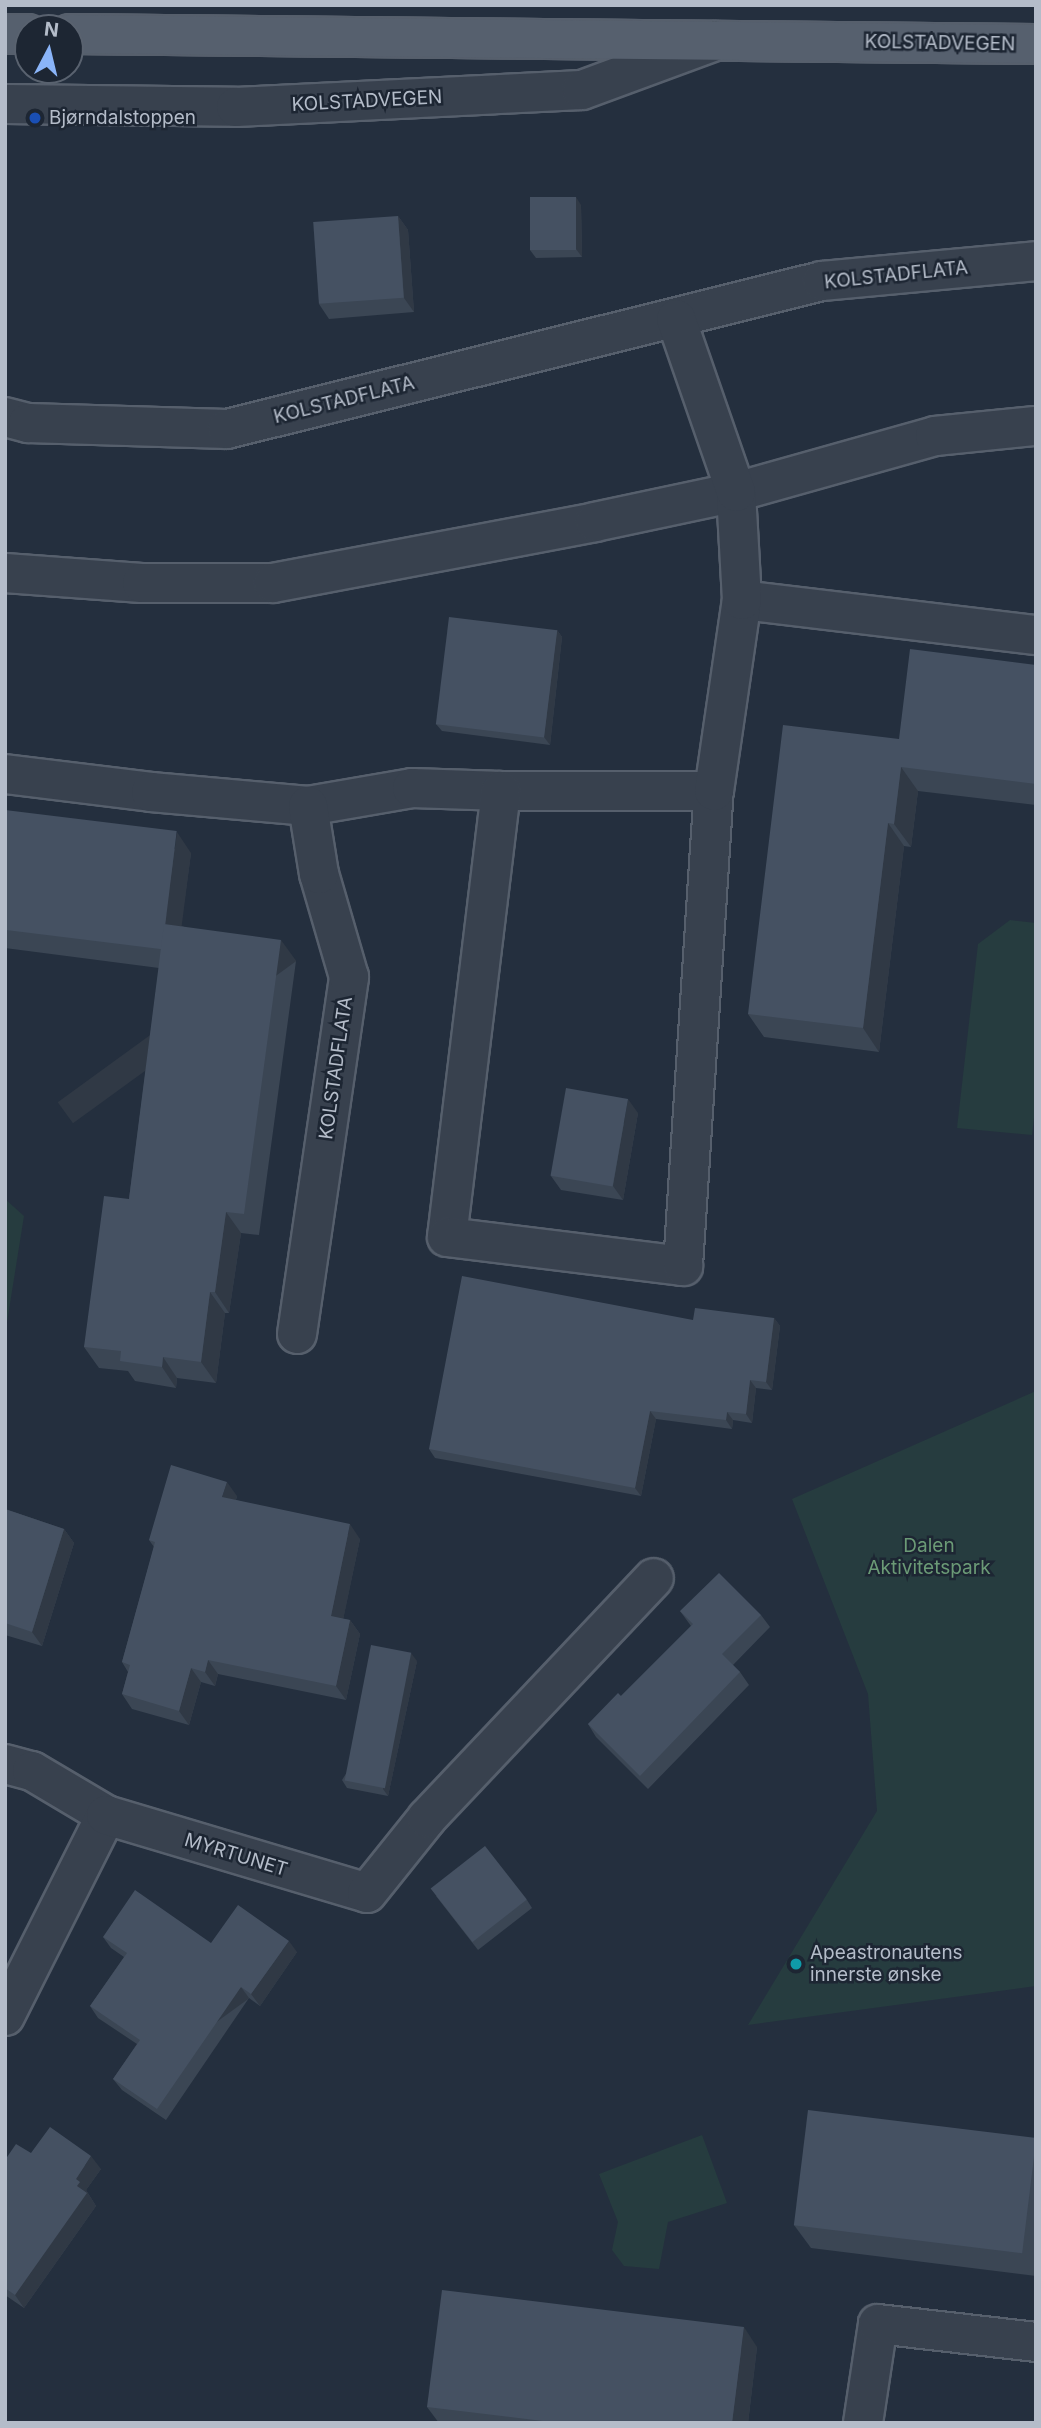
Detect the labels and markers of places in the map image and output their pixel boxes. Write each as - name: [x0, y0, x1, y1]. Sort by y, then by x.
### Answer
- place label: Bjørndalstoppen: [49, 107, 196, 129]
- marker: Bjørndalstoppen: [27, 110, 43, 126]
- place label: Apeastronautens innerste ønske: [810, 1942, 963, 1986]
- marker: Apeastronautens innerste ønske: [788, 1956, 804, 1972]

